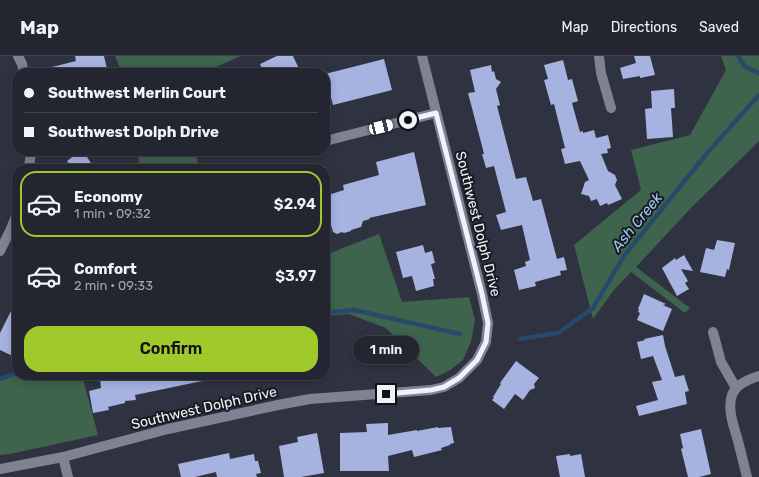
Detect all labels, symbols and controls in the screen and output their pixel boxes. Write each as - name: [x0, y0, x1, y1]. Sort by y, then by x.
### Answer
- text: Map: [20, 16, 59, 39]
- text: Map: [562, 19, 589, 36]
- text: Directions: [611, 19, 677, 36]
- text: Saved: [699, 19, 739, 36]
- text: Southwest Merlin Court: [48, 84, 226, 102]
- route start: [399, 111, 417, 129]
- car: [368, 118, 394, 136]
- text: Southwest Dolph Drive: [48, 123, 219, 141]
- street label: Southwest Dolph Drive: [452, 150, 504, 299]
- icon: car: [26, 186, 62, 222]
- text: Economy: [74, 188, 143, 206]
- water label: Ash Creek: [607, 189, 666, 256]
- text: $2.94: [274, 195, 316, 213]
- text: 1 min · 09:32: [74, 206, 151, 221]
- icon: car: [26, 258, 62, 294]
- text: Comfort: [74, 260, 137, 278]
- text: $3.97: [275, 267, 316, 285]
- text: 2 min · 09:33: [74, 278, 153, 293]
- button: Confirm: [24, 326, 318, 372]
- callout: 1 min: [353, 336, 419, 364]
- text: 1 min: [370, 342, 402, 357]
- street label: Southwest Dolph Drive: [129, 383, 279, 433]
- route end: [377, 385, 395, 403]

